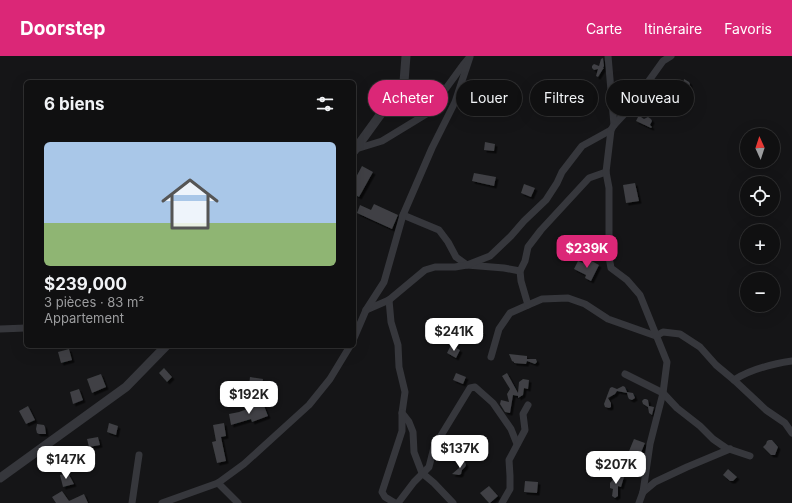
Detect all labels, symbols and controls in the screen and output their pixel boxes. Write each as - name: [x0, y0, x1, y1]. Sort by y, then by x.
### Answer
- text: Doorstep: [20, 17, 105, 40]
- text: Carte: [586, 20, 622, 37]
- text: Itinéraire: [644, 20, 702, 37]
- text: Favoris: [724, 20, 772, 37]
- chip: Acheter: [368, 80, 448, 116]
- chip: Louer: [456, 80, 522, 116]
- chip: Filtres: [530, 80, 598, 116]
- chip: Nouveau: [606, 80, 694, 116]
- icon: filters: [314, 93, 336, 115]
- text: 6 biens: [44, 94, 105, 114]
- north arrow: [740, 128, 780, 168]
- map controls: [740, 128, 780, 312]
- icon: home: [154, 168, 226, 240]
- button: locate: [740, 176, 780, 216]
- button: +: [740, 224, 780, 264]
- pin: $239K: [559, 235, 615, 269]
- text: $239K: [566, 240, 608, 256]
- button: −: [740, 272, 780, 312]
- text: $239,000: [44, 274, 127, 294]
- text: 3 pièces · 83 m²: [44, 294, 144, 310]
- text: Appartement: [44, 310, 124, 326]
- pin: $241K: [426, 318, 482, 352]
- text: $241K: [434, 323, 474, 339]
- pin: $192K: [221, 381, 277, 415]
- text: $192K: [229, 386, 269, 402]
- pin: $137K: [432, 435, 488, 469]
- text: $137K: [440, 440, 480, 456]
- pin: $147K: [38, 446, 94, 480]
- text: $147K: [46, 451, 86, 467]
- pin: $207K: [588, 451, 644, 485]
- text: $207K: [595, 456, 637, 472]

